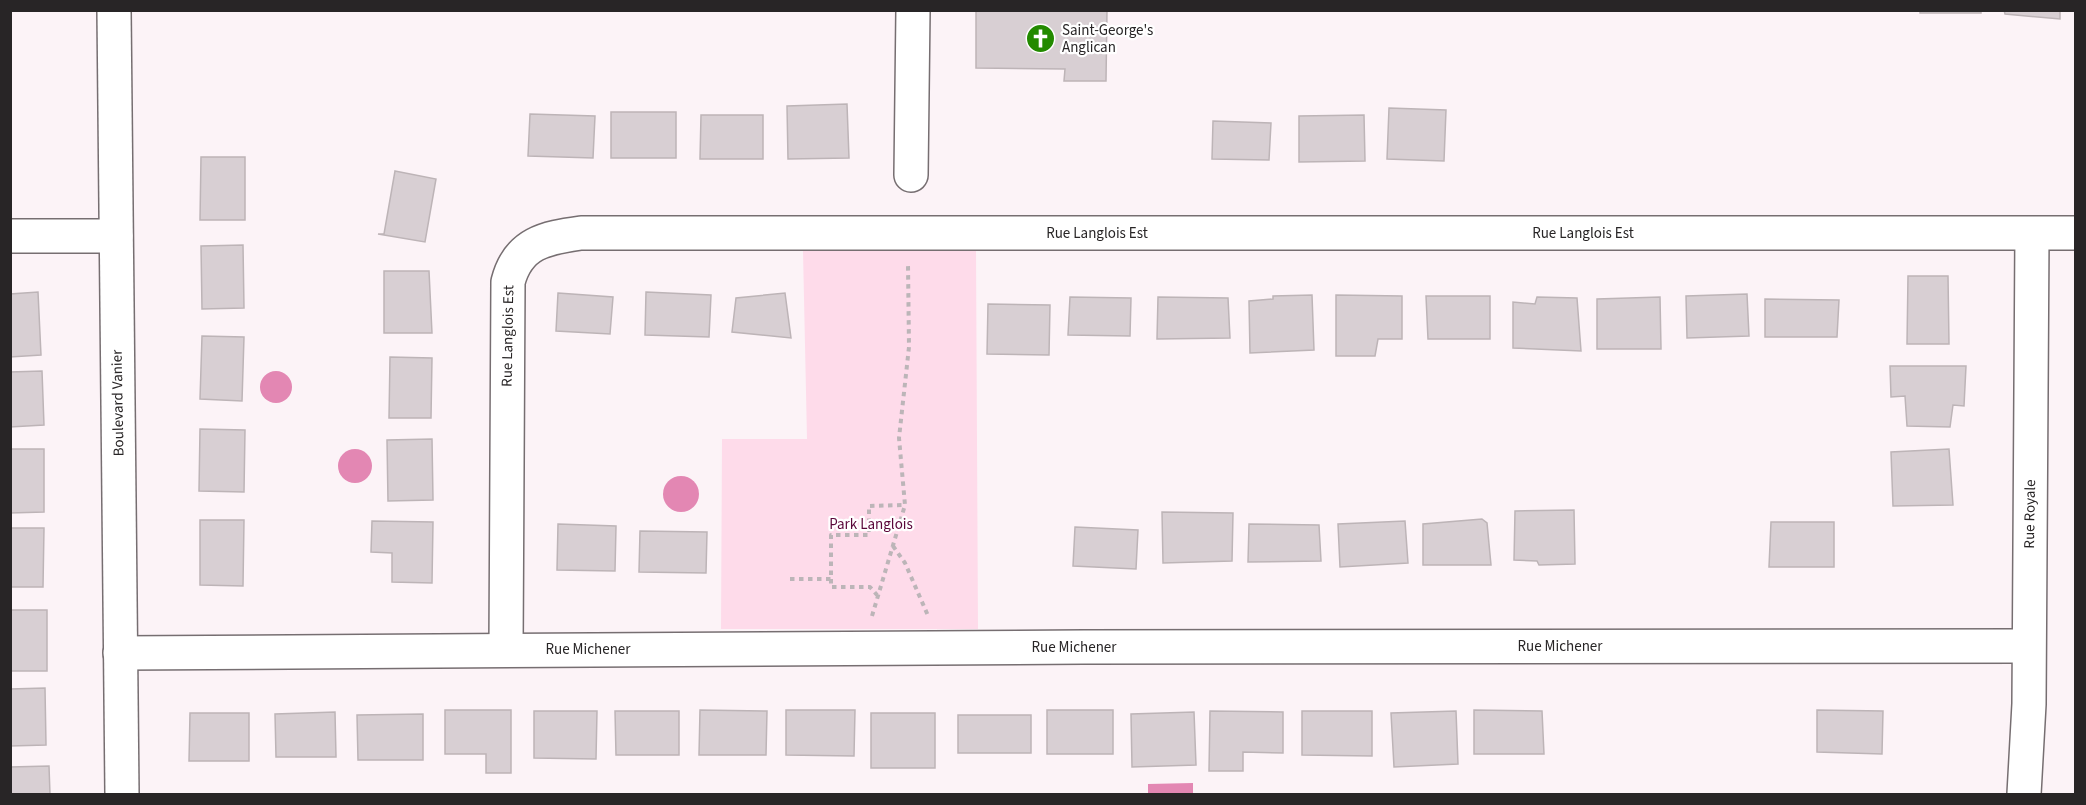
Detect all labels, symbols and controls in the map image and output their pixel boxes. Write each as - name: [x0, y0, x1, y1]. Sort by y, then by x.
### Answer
- place label: Saint-George's Anglican: [1062, 20, 1153, 58]
- church icon: Saint-George's Anglican: [1025, 23, 1057, 55]
- street label: Rue Langlois Est: [1046, 223, 1148, 244]
- street label: Rue Langlois Est: [1532, 223, 1634, 244]
- street label: Rue Langlois Est: [497, 285, 519, 387]
- street label: Boulevard Vanier: [107, 349, 129, 456]
- street label: Rue Royale: [2019, 479, 2041, 549]
- park label: Park Langlois: [829, 514, 913, 535]
- street label: Rue Michener: [1517, 636, 1603, 657]
- street label: Rue Michener: [1031, 637, 1117, 658]
- street label: Rue Michener: [545, 639, 631, 660]

